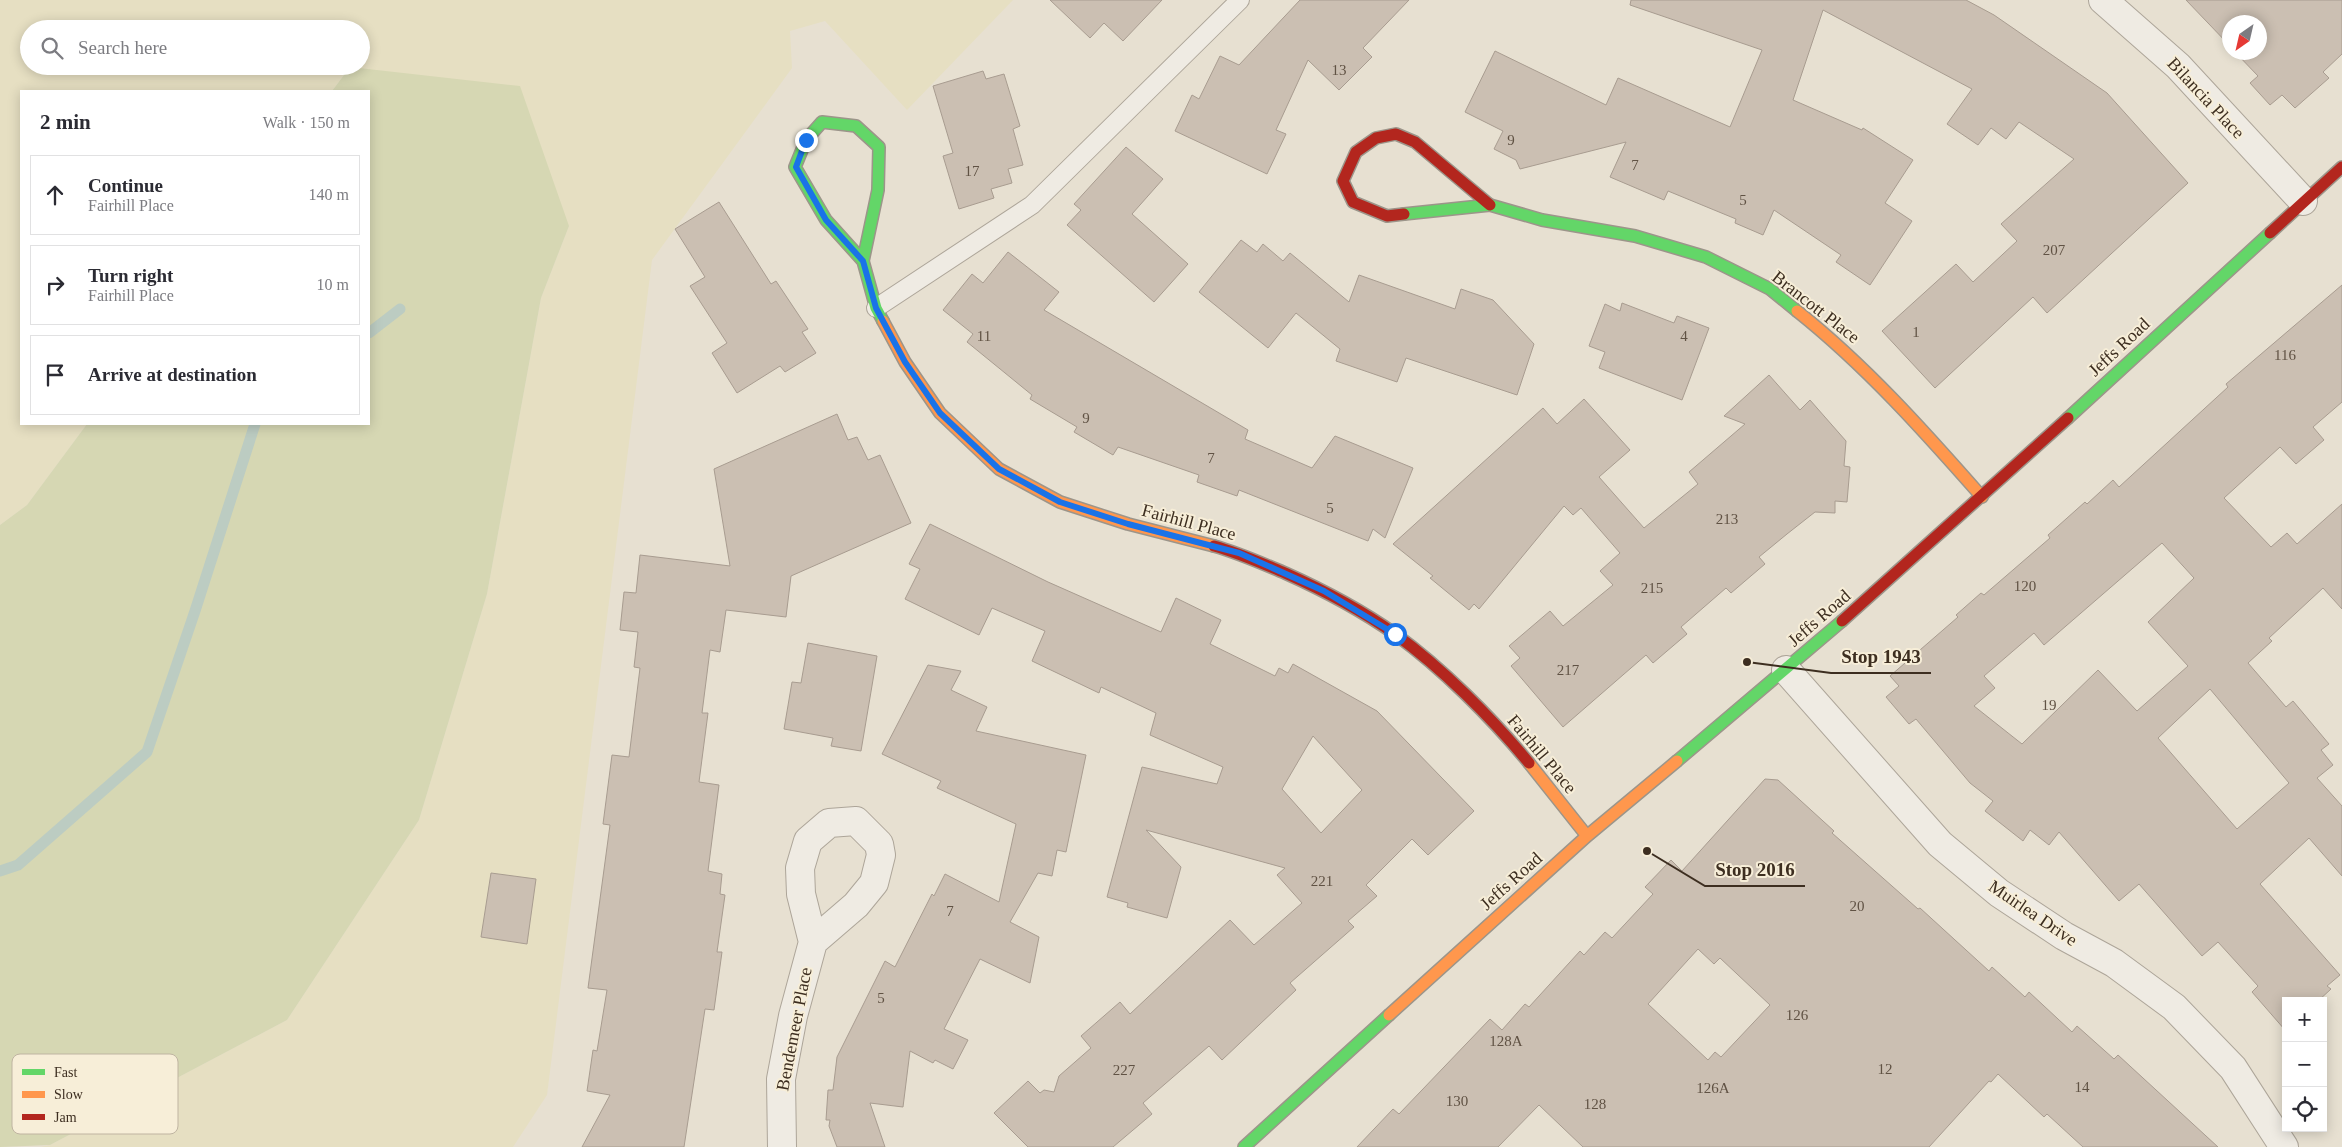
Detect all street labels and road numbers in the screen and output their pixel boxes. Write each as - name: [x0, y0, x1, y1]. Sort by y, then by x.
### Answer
- street label: Bilancia Place: [2163, 53, 2249, 143]
- street label: Brancott Place: [1768, 267, 1864, 347]
- street label: Jeffs Road: [2084, 314, 2154, 380]
- street label: Fairhill Place: [1140, 500, 1238, 544]
- street label: Jeffs Road: [1784, 585, 1854, 651]
- street label: Fairhill Place: [1503, 711, 1581, 797]
- street label: Jeffs Road: [1476, 848, 1546, 914]
- street label: Muirlea Drive: [1985, 876, 2081, 950]
- street label: Bendemeer Place: [772, 966, 816, 1092]

